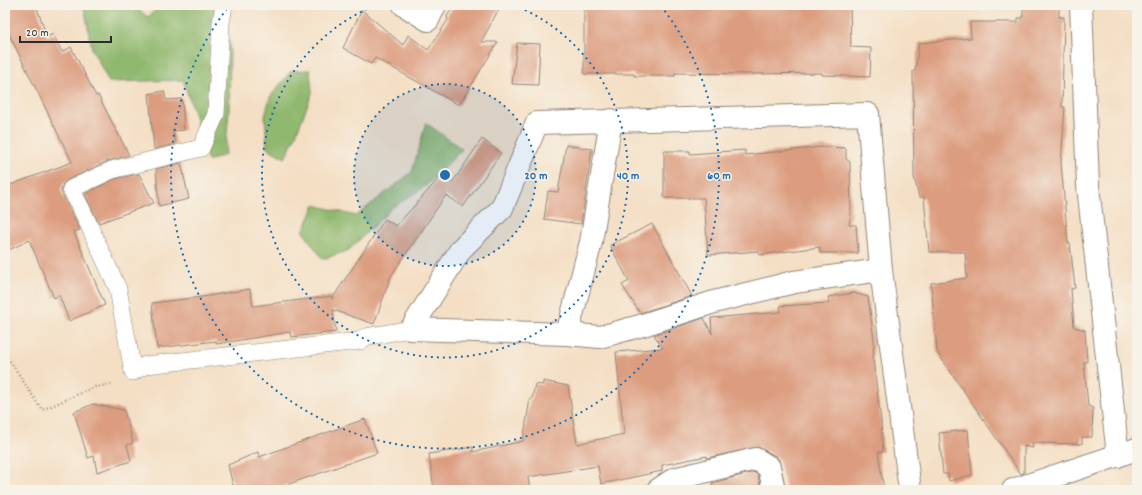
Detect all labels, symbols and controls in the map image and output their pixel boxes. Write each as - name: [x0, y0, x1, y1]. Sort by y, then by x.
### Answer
- scale bar: [20, 18, 111, 44]
- text: 20 m: [26, 25, 49, 42]
- centre of rings: [438, 168, 452, 182]
- text: 20 m: [525, 168, 547, 185]
- text: 40 m: [617, 168, 639, 185]
- text: 60 m: [707, 168, 731, 185]

